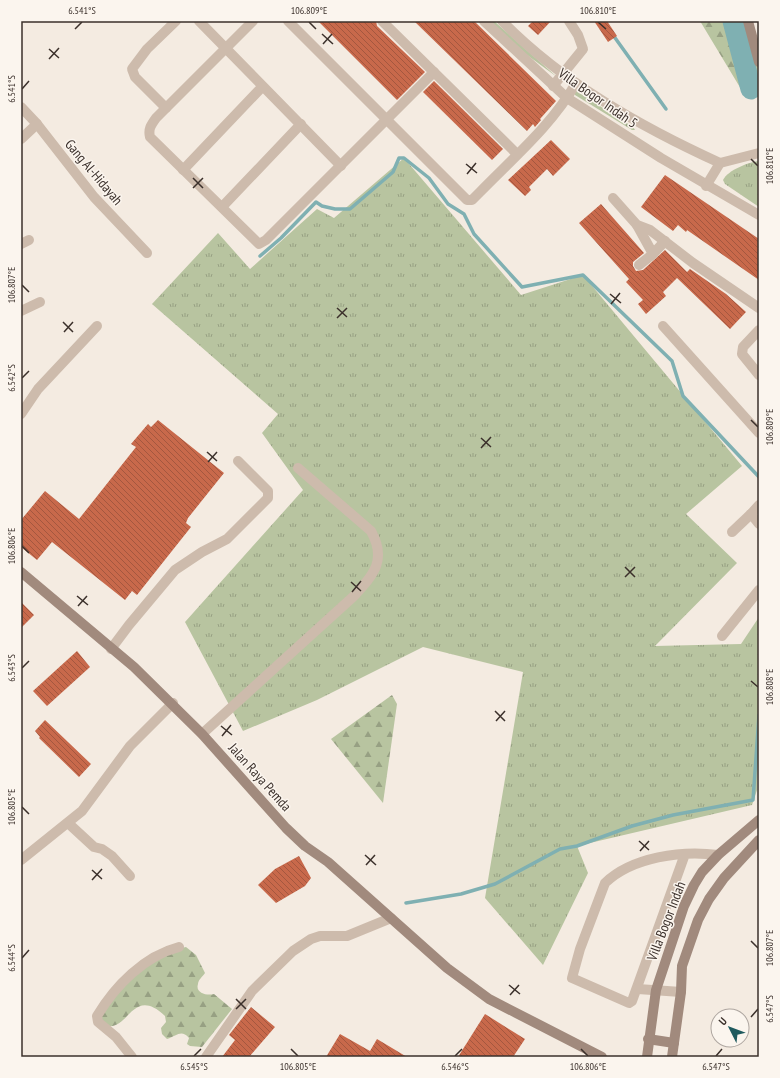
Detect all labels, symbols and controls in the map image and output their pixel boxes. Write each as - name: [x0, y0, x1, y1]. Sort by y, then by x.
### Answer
- text: 6.541°S: [68, 4, 96, 17]
- text: 106.809°E: [291, 4, 327, 17]
- text: 106.810°E: [580, 4, 616, 17]
- street label: Villa Bogor Indah 5: [554, 63, 641, 132]
- text: 6.541°S: [5, 75, 18, 103]
- street label: Gang Al-Hidayah: [61, 135, 127, 209]
- text: 106.810°E: [763, 148, 776, 184]
- text: 106.807°E: [5, 267, 18, 303]
- text: 6.542°S: [5, 364, 18, 392]
- text: 106.809°E: [763, 409, 776, 445]
- text: 106.806°E: [5, 528, 18, 564]
- text: 6.543°S: [5, 654, 18, 682]
- text: 106.808°E: [763, 669, 776, 705]
- street label: Jalan Raya Pemda: [224, 738, 295, 815]
- text: 106.805°E: [5, 789, 18, 825]
- street label: Villa Bogor Indah: [642, 879, 689, 964]
- text: 106.807°E: [763, 930, 776, 966]
- text: 6.544°S: [5, 944, 18, 972]
- text: 6.547°S: [763, 995, 776, 1023]
- north arrow: [710, 1008, 750, 1048]
- text: U: [715, 1014, 730, 1028]
- text: 6.545°S: [180, 1060, 208, 1073]
- text: 106.805°E: [280, 1060, 316, 1073]
- text: 6.546°S: [441, 1060, 469, 1073]
- text: 106.806°E: [570, 1060, 606, 1073]
- text: 6.547°S: [702, 1060, 730, 1073]

